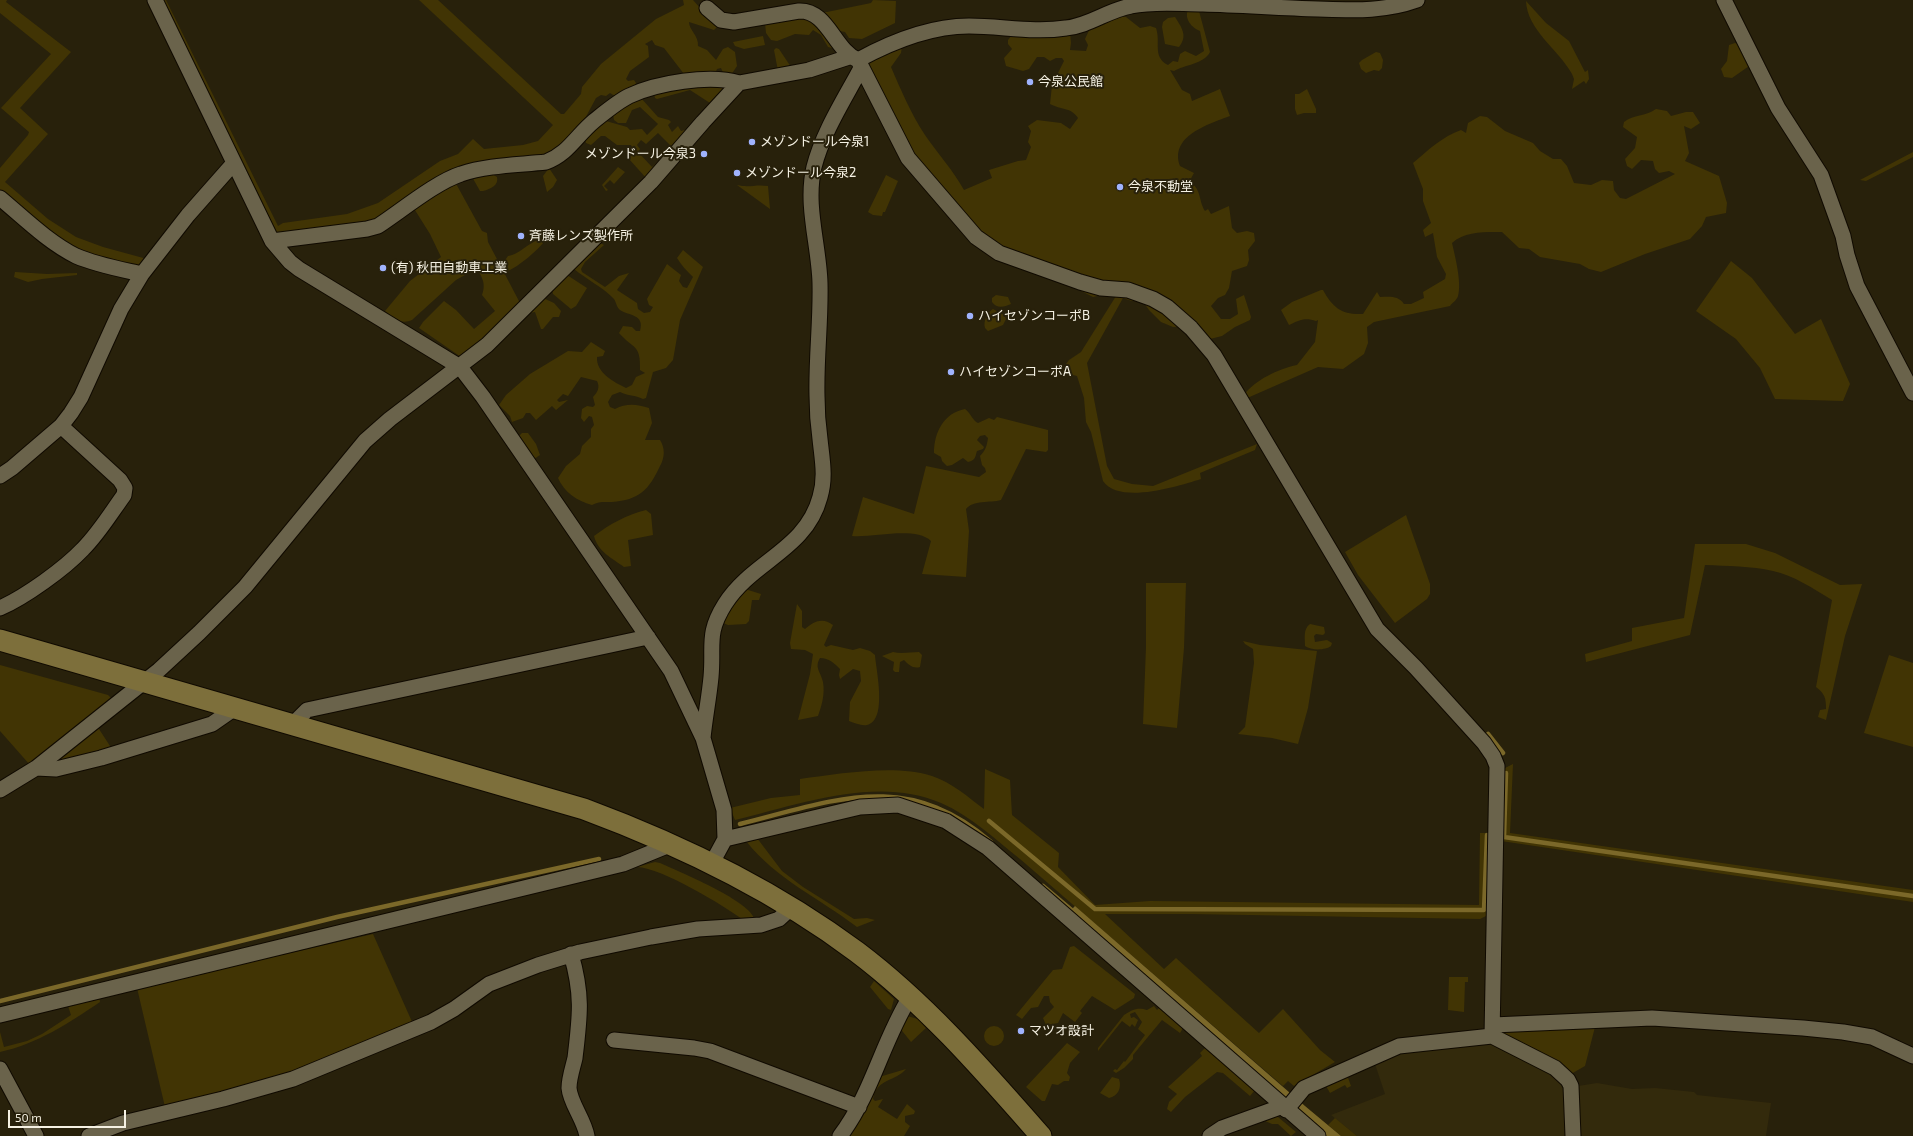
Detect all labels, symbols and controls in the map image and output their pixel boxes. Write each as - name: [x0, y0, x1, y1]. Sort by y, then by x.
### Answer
- place label: 今泉公民館: [1038, 74, 1103, 90]
- marker: 今泉公民館: [1025, 77, 1035, 87]
- place label: メゾンドール今泉1: [760, 134, 869, 150]
- marker: メゾンドール今泉1: [747, 137, 757, 147]
- place label: メゾンドール今泉3: [585, 146, 696, 162]
- marker: メゾンドール今泉3: [699, 149, 709, 159]
- place label: メゾンドール今泉2: [745, 165, 856, 181]
- marker: メゾンドール今泉2: [732, 168, 742, 178]
- place label: 今泉不動堂: [1128, 179, 1193, 195]
- marker: 今泉不動堂: [1115, 182, 1125, 192]
- place label: 斉藤レンズ製作所: [529, 228, 633, 244]
- marker: 斉藤レンズ製作所: [516, 231, 526, 241]
- place label: (有) 秋田自動車工業: [391, 260, 507, 276]
- marker: (有) 秋田自動車工業: [378, 263, 388, 273]
- place label: ハイセゾンコーポB: [978, 308, 1090, 324]
- marker: ハイセゾンコーポB: [965, 311, 975, 321]
- place label: ハイセゾンコーポA: [959, 364, 1071, 380]
- marker: ハイセゾンコーポA: [946, 367, 956, 377]
- place label: マツオ設計: [1029, 1023, 1094, 1039]
- marker: マツオ設計: [1016, 1026, 1026, 1036]
- scale bar: [10, 1102, 128, 1128]
- text: 50 m: [15, 1110, 42, 1124]

